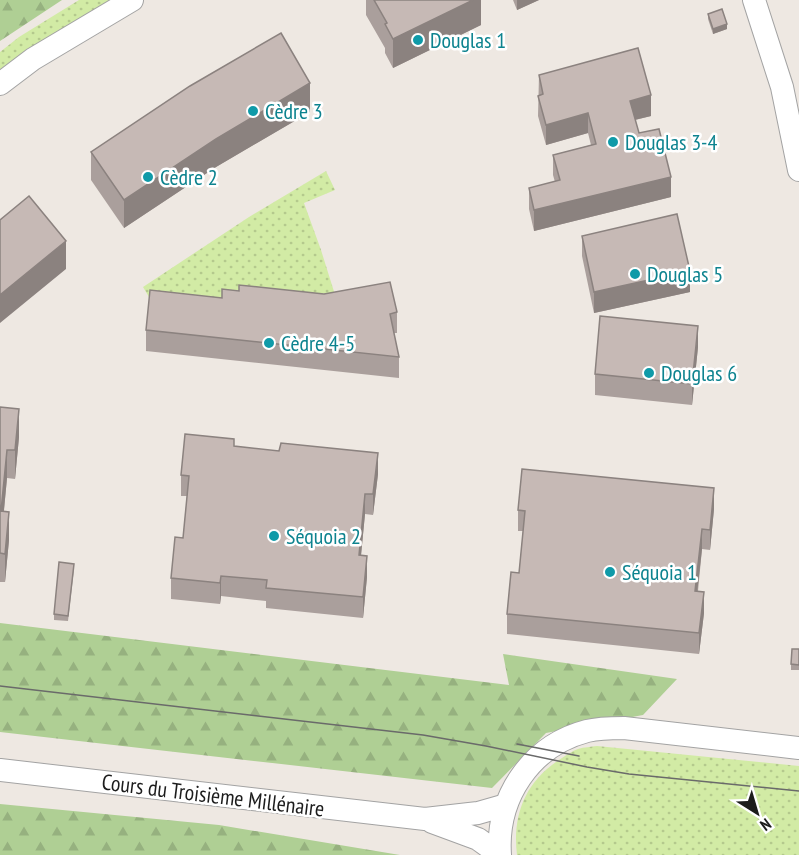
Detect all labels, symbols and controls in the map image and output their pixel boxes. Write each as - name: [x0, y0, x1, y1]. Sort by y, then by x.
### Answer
- place label: Douglas 1: [430, 26, 506, 54]
- marker: Douglas 1: [411, 33, 425, 47]
- place label: Cèdre 3: [265, 97, 323, 125]
- marker: Cèdre 3: [246, 104, 260, 118]
- place label: Douglas 3-4: [625, 128, 717, 156]
- marker: Douglas 3-4: [606, 135, 620, 149]
- place label: Cèdre 2: [160, 163, 218, 191]
- marker: Cèdre 2: [141, 170, 155, 184]
- place label: Douglas 5: [647, 260, 723, 288]
- marker: Douglas 5: [628, 267, 642, 281]
- place label: Cèdre 4-5: [281, 329, 355, 357]
- marker: Cèdre 4-5: [262, 336, 276, 350]
- place label: Douglas 6: [661, 359, 737, 387]
- marker: Douglas 6: [642, 366, 656, 380]
- place label: Séquoia 2: [286, 522, 361, 550]
- marker: Séquoia 2: [267, 529, 281, 543]
- place label: Séquoia 1: [622, 558, 697, 586]
- marker: Séquoia 1: [603, 565, 617, 579]
- street label: Cours du Troisième Millénaire: [100, 767, 326, 823]
- north arrow: [727, 783, 787, 843]
- text: N: [757, 814, 775, 836]

